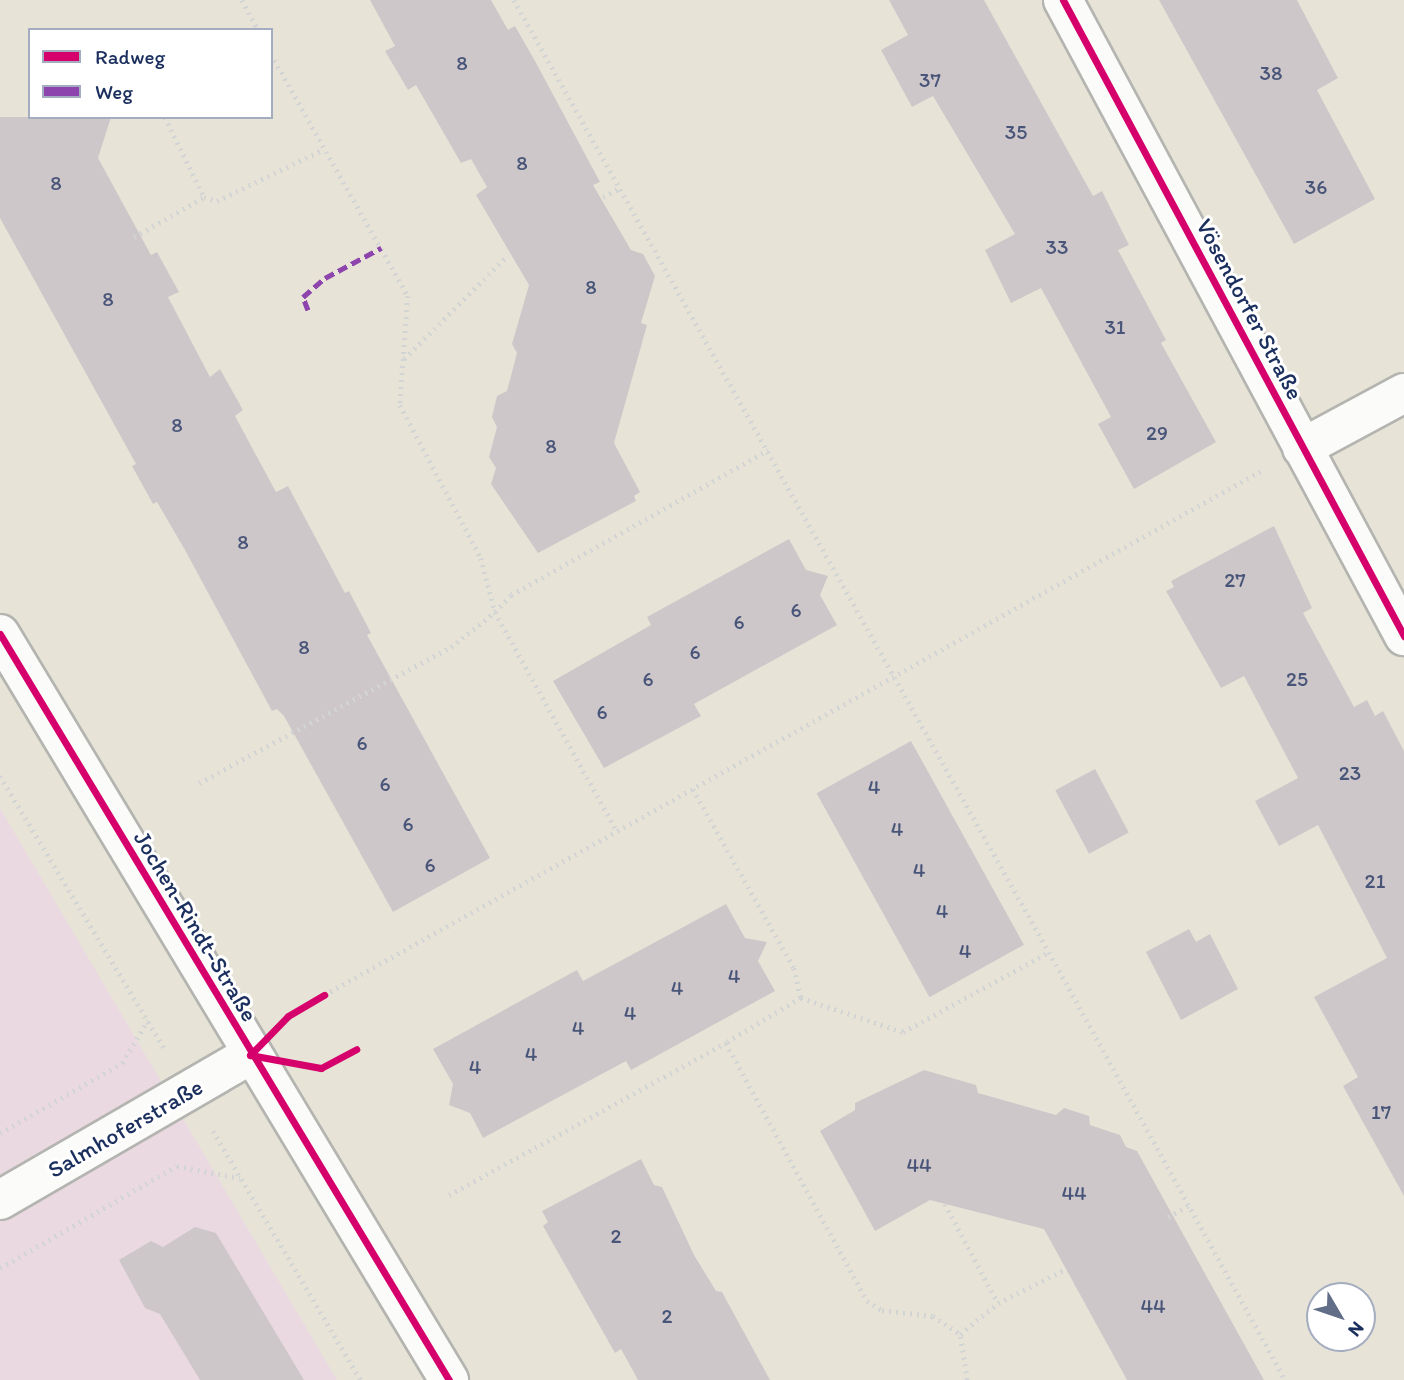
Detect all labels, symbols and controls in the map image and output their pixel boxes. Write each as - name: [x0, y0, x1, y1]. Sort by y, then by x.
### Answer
- legend: [28, 28, 273, 119]
- text: Radweg: [95, 44, 165, 69]
- house number: 8: [456, 50, 468, 76]
- house number: 38: [1260, 60, 1282, 86]
- house number: 37: [919, 67, 941, 93]
- text: Weg: [95, 79, 133, 104]
- house number: 35: [1005, 119, 1027, 145]
- house number: 8: [516, 150, 528, 176]
- house number: 8: [50, 170, 62, 196]
- house number: 36: [1305, 174, 1327, 200]
- street label: Vösendorfer Straße: [1190, 214, 1310, 404]
- house number: 33: [1046, 234, 1068, 260]
- house number: 8: [585, 274, 597, 300]
- house number: 8: [102, 286, 114, 312]
- house number: 31: [1104, 314, 1126, 340]
- house number: 8: [171, 412, 183, 438]
- house number: 29: [1146, 420, 1168, 446]
- house number: 8: [545, 433, 557, 459]
- house number: 8: [237, 529, 249, 555]
- house number: 27: [1224, 567, 1246, 593]
- house number: 6: [790, 597, 802, 623]
- house number: 6: [733, 609, 745, 635]
- house number: 8: [298, 634, 310, 660]
- house number: 6: [689, 639, 701, 665]
- house number: 6: [642, 666, 654, 692]
- house number: 25: [1286, 666, 1308, 692]
- house number: 6: [596, 699, 608, 725]
- house number: 6: [356, 730, 368, 756]
- house number: 23: [1339, 760, 1361, 786]
- house number: 6: [379, 771, 391, 797]
- house number: 4: [868, 774, 880, 800]
- house number: 6: [402, 811, 414, 837]
- house number: 4: [891, 816, 903, 842]
- street label: Jochen-Rindt-Straße: [128, 825, 264, 1027]
- house number: 6: [424, 852, 436, 878]
- house number: 4: [913, 857, 925, 883]
- house number: 21: [1365, 868, 1385, 894]
- house number: 4: [936, 898, 948, 924]
- house number: 4: [959, 938, 971, 964]
- house number: 4: [728, 963, 740, 989]
- house number: 4: [671, 975, 683, 1001]
- house number: 4: [624, 1000, 636, 1026]
- house number: 4: [572, 1015, 584, 1041]
- house number: 4: [525, 1041, 537, 1067]
- house number: 4: [469, 1054, 481, 1080]
- street label: Salmhoferstraße: [42, 1072, 208, 1184]
- house number: 17: [1371, 1099, 1391, 1125]
- house number: 44: [906, 1152, 932, 1178]
- house number: 44: [1061, 1180, 1087, 1206]
- house number: 2: [610, 1223, 622, 1249]
- north arrow: [1306, 1282, 1376, 1352]
- house number: 44: [1140, 1293, 1166, 1319]
- house number: 2: [661, 1303, 673, 1329]
- text: N: [1343, 1317, 1369, 1341]

